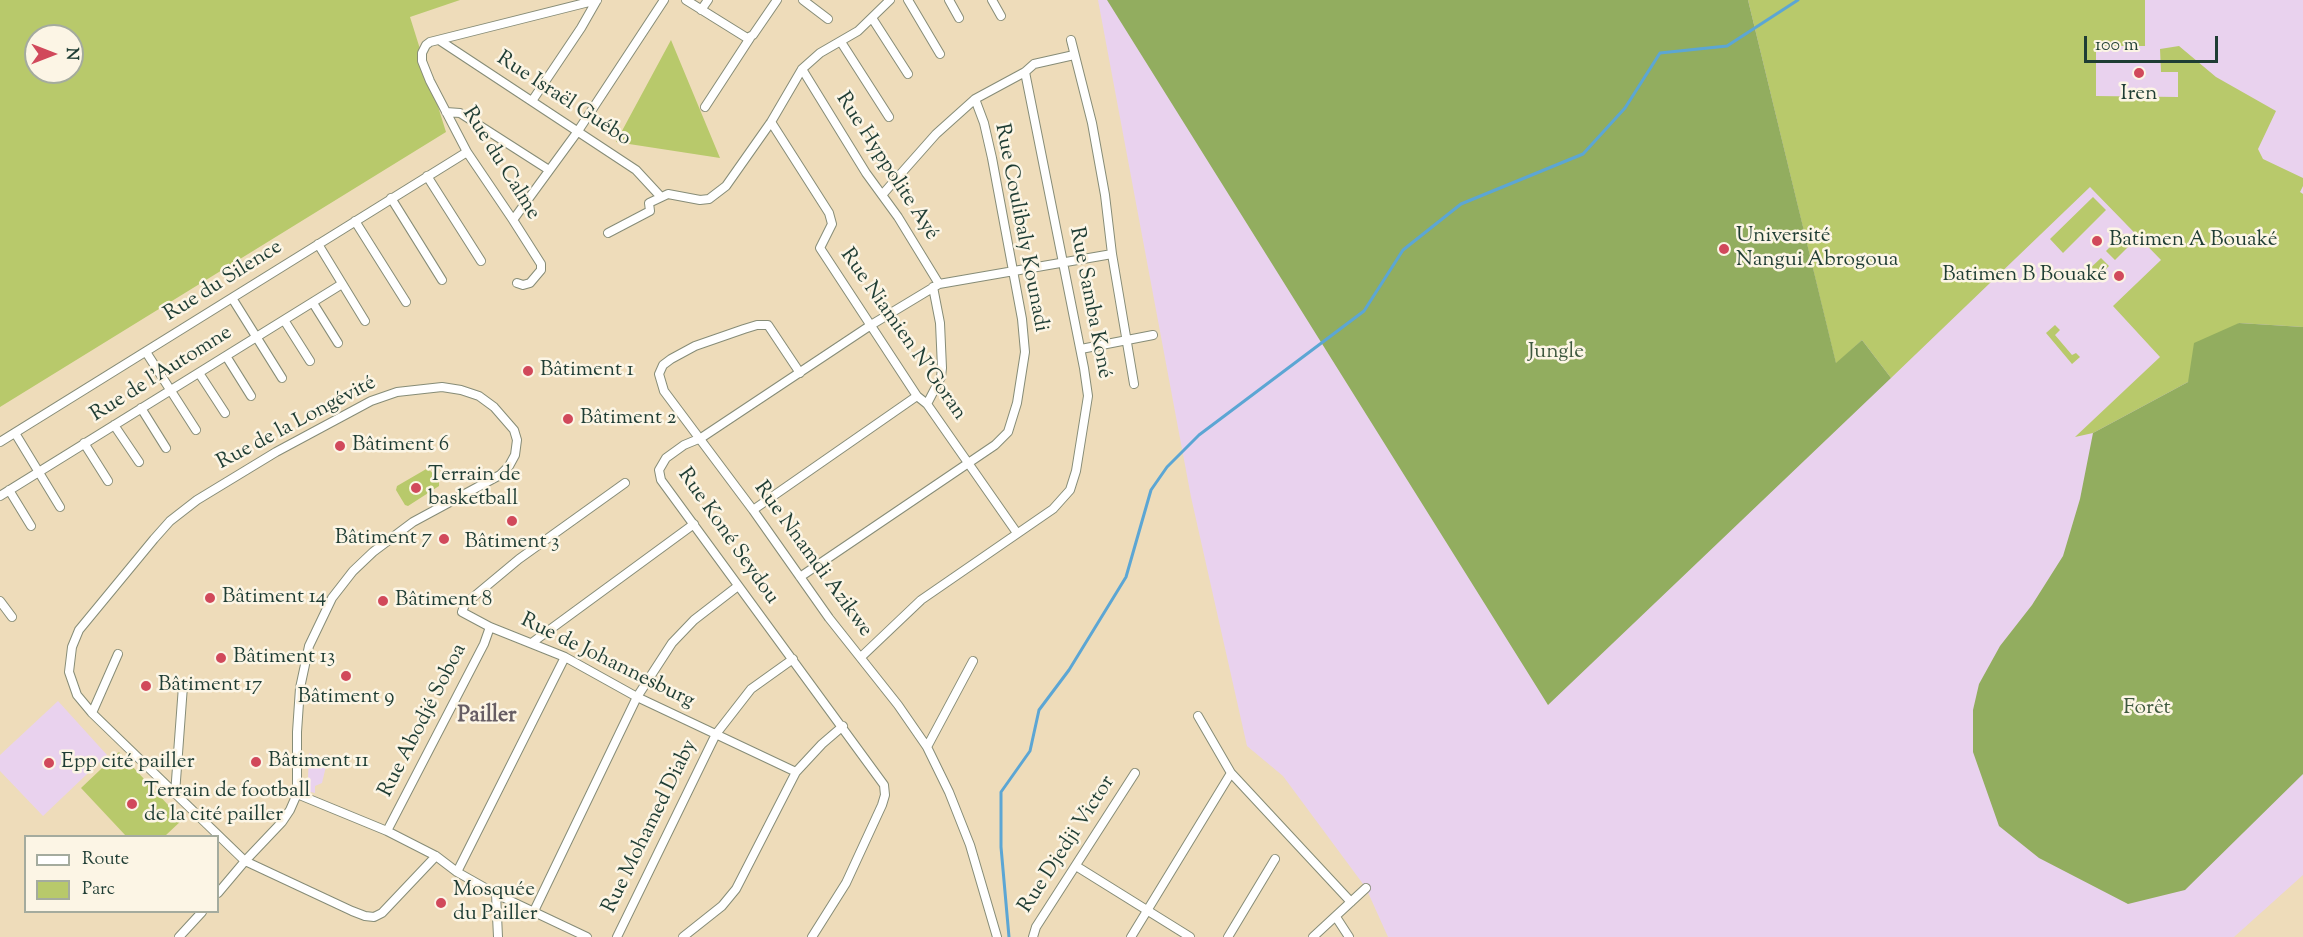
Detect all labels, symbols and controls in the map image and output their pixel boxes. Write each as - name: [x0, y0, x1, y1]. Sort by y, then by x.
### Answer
- north arrow: [24, 24, 84, 84]
- scale bar: [2087, 24, 2220, 62]
- text: 100 m: [2095, 33, 2139, 59]
- street label: Rue Israël Guébo: [491, 47, 635, 153]
- text: N: [59, 48, 82, 60]
- marker: Iren: [2132, 66, 2146, 80]
- place label: Iren: [2121, 82, 2157, 108]
- street label: Rue Hyppolite Ayé: [829, 88, 943, 246]
- street label: Rue du Calme: [455, 103, 545, 225]
- street label: Rue Coulibaly Kounadi: [987, 122, 1053, 334]
- place label: Université Nangui Abrogoua: [1736, 224, 1898, 274]
- street label: Rue Samba Koné: [1062, 225, 1116, 381]
- place label: Batimen A Bouaké: [2109, 228, 2278, 254]
- marker: Batimen A Bouaké: [2090, 234, 2104, 248]
- street label: Rue du Silence: [160, 236, 288, 328]
- marker: Université Nangui Abrogoua: [1717, 242, 1731, 256]
- street label: Rue Niamien N'Goran: [833, 244, 971, 426]
- place label: Batimen B Bouaké: [1942, 263, 2107, 289]
- marker: Batimen B Bouaké: [2112, 269, 2126, 283]
- street label: Rue de l'Automne: [87, 321, 237, 429]
- park label: Jungle: [1528, 340, 1584, 366]
- place label: Bâtiment 1: [540, 358, 634, 384]
- marker: Bâtiment 1: [521, 364, 535, 378]
- street label: Rue de la Longévité: [213, 371, 381, 477]
- place label: Bâtiment 2: [580, 406, 676, 432]
- marker: Bâtiment 2: [561, 412, 575, 426]
- place label: Bâtiment 6: [352, 433, 449, 459]
- marker: Bâtiment 6: [333, 439, 347, 453]
- place label: Terrain de basketball: [428, 463, 520, 513]
- street label: Rue Koné Seydou: [671, 464, 783, 610]
- street label: Rue Nnamdi Azikwe: [747, 477, 877, 643]
- marker: Terrain de basketball: [409, 481, 423, 495]
- marker: Bâtiment 3: [505, 514, 519, 528]
- place label: Bâtiment 7: [335, 526, 432, 552]
- place label: Bâtiment 3: [464, 530, 560, 556]
- marker: Bâtiment 7: [437, 532, 451, 546]
- place label: Bâtiment 14: [222, 585, 326, 611]
- place label: Bâtiment 8: [395, 588, 492, 614]
- marker: Bâtiment 14: [203, 591, 217, 605]
- marker: Bâtiment 8: [376, 594, 390, 608]
- street label: Rue de Johannesburg: [516, 609, 698, 715]
- street label: Rue Abodjé Soboa: [374, 640, 474, 802]
- place label: Bâtiment 13: [233, 645, 335, 671]
- marker: Bâtiment 13: [214, 651, 228, 665]
- marker: Bâtiment 9: [339, 669, 353, 683]
- place label: Bâtiment 17: [158, 673, 262, 699]
- marker: Bâtiment 17: [139, 679, 153, 693]
- place label: Bâtiment 9: [298, 685, 394, 711]
- park label: Forêt: [2123, 696, 2171, 722]
- district label: Pailler: [457, 704, 517, 730]
- street label: Rue Mohamed Diaby: [598, 736, 704, 918]
- place label: Bâtiment 11: [268, 749, 369, 775]
- place label: Epp cité pailler: [61, 750, 195, 776]
- marker: Bâtiment 11: [249, 755, 263, 769]
- marker: Epp cité pailler: [42, 756, 56, 770]
- street label: Rue Djedji Victor: [1014, 772, 1122, 918]
- place label: Terrain de football de la cité pailler: [144, 779, 310, 829]
- marker: Terrain de football de la cité pailler: [125, 797, 139, 811]
- legend: [24, 835, 219, 913]
- text: Route: [82, 847, 129, 873]
- text: Parc: [82, 877, 115, 903]
- place label: Mosquée du Pailler: [453, 878, 538, 928]
- marker: Mosquée du Pailler: [434, 896, 448, 910]

